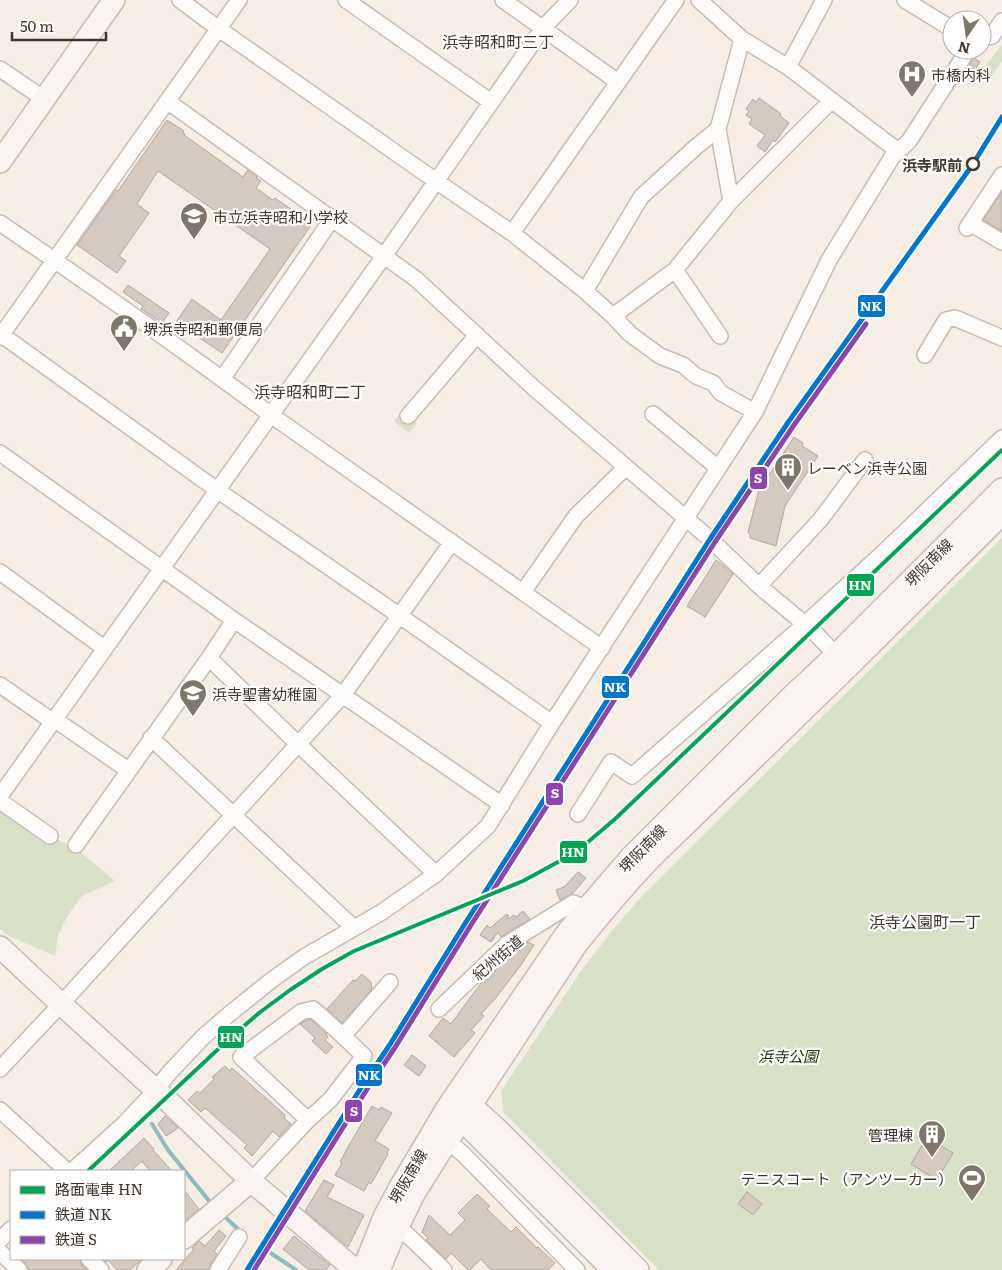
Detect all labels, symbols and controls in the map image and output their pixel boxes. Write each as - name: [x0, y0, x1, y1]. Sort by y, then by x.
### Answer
- scale bar: [12, 10, 106, 42]
- north arrow: [942, 10, 992, 60]
- text: 50 m: [20, 14, 54, 37]
- district label: 浜寺昭和町三丁: [442, 29, 554, 53]
- text: N: [956, 38, 972, 60]
- hospital icon: 市橋内科: [897, 59, 927, 98]
- place label: 市橋内科: [931, 63, 991, 86]
- place label: 浜寺駅前: [902, 153, 962, 176]
- marker: 浜寺駅前: [966, 157, 980, 171]
- school or university icon: 市立浜寺昭和小学校: [179, 201, 209, 240]
- place label: 市立浜寺昭和小学校: [213, 205, 348, 228]
- line badge: NK: [857, 294, 886, 318]
- text: NK: [860, 295, 882, 315]
- public building icon: 堺浜寺昭和郵便局: [109, 313, 139, 352]
- place label: 堺浜寺昭和郵便局: [143, 317, 263, 340]
- district label: 浜寺昭和町二丁: [254, 379, 366, 403]
- building icon: レーベン浜寺公園: [773, 452, 803, 491]
- place label: レーベン浜寺公園: [807, 456, 927, 479]
- line badge: S: [749, 466, 768, 490]
- text: S: [754, 467, 763, 487]
- street label: 堺阪南線: [899, 533, 957, 591]
- line badge: HN: [846, 573, 875, 597]
- text: HN: [848, 574, 872, 594]
- line badge: NK: [601, 675, 630, 699]
- text: NK: [604, 676, 626, 696]
- school or university icon: 浜寺聖書幼稚園: [178, 678, 208, 717]
- place label: 浜寺聖書幼稚園: [212, 682, 317, 705]
- line badge: S: [545, 782, 564, 806]
- text: S: [551, 782, 560, 802]
- street label: 堺阪南線: [613, 818, 671, 878]
- line badge: HN: [559, 840, 588, 864]
- text: HN: [561, 841, 585, 861]
- district label: 浜寺公園町一丁: [869, 909, 981, 933]
- street label: 紀州街道: [467, 929, 527, 985]
- line badge: HN: [217, 1025, 245, 1049]
- text: HN: [219, 1026, 243, 1046]
- park label: 浜寺公園: [758, 1044, 820, 1067]
- line badge: NK: [355, 1063, 383, 1087]
- text: NK: [358, 1064, 380, 1084]
- line badge: S: [344, 1099, 363, 1123]
- text: S: [350, 1100, 359, 1120]
- building icon: 管理棟: [917, 1119, 947, 1158]
- place label: 管理棟: [868, 1123, 913, 1146]
- street label: 堺阪南線: [382, 1144, 432, 1208]
- sports icon: テニスコート （アンツーカー）: [957, 1163, 987, 1202]
- place label: テニスコート （アンツーカー）: [741, 1167, 953, 1190]
- legend: [10, 1170, 185, 1260]
- text: 路面電車 HN: [55, 1177, 143, 1200]
- text: 鉄道 NK: [55, 1202, 113, 1225]
- text: 鉄道 S: [55, 1227, 97, 1250]

